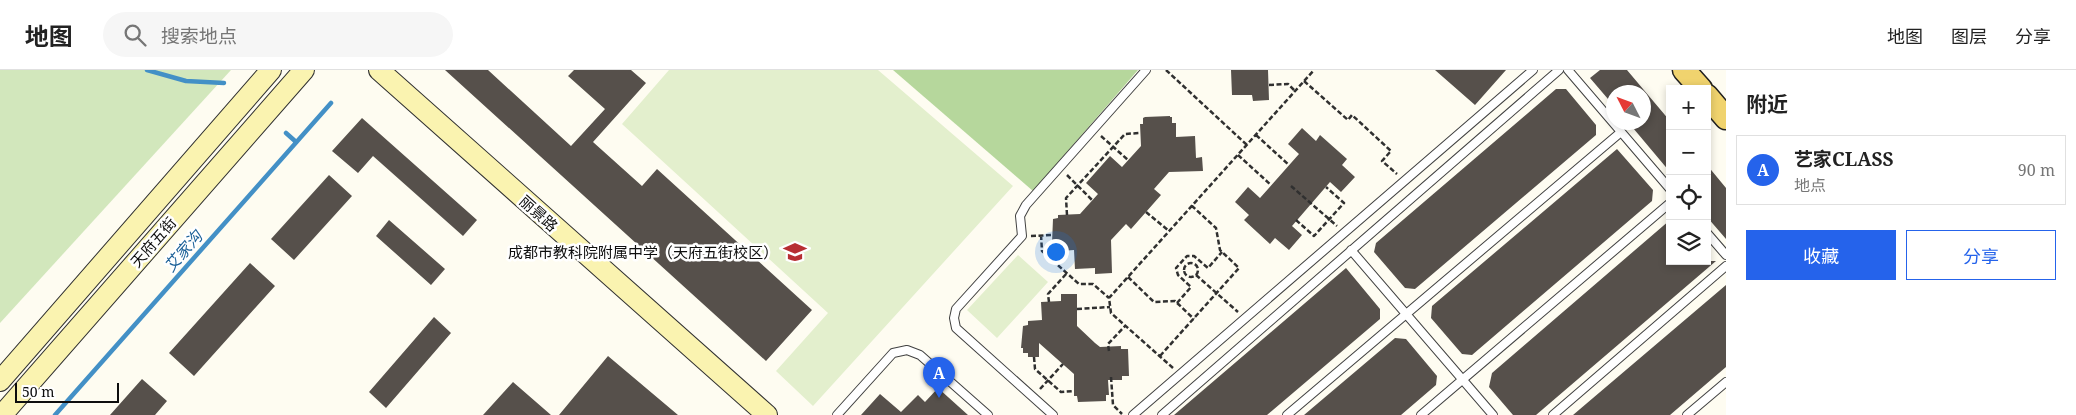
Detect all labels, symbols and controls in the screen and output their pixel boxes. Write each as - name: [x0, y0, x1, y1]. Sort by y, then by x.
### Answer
- search box: [103, 12, 453, 57]
- text: 地图: [25, 19, 73, 52]
- icon: search: [121, 21, 149, 49]
- text: 搜索地点: [161, 23, 237, 49]
- text: 地图: [1887, 24, 1923, 48]
- text: 图层: [1951, 24, 1987, 48]
- text: 分享: [2015, 24, 2051, 48]
- north arrow: [1606, 85, 1651, 130]
- map controls: [1666, 85, 1711, 265]
- button: +: [1666, 85, 1711, 130]
- text: 附近: [1746, 90, 1788, 118]
- button: −: [1666, 130, 1711, 175]
- text: 艺家CLASS: [1794, 146, 1893, 172]
- text: A: [1757, 159, 1769, 181]
- text: 90 m: [2018, 159, 2055, 181]
- text: 地点: [1794, 174, 1826, 196]
- button: locate: [1666, 175, 1711, 220]
- street label: 丽景路: [516, 191, 562, 235]
- street label: 天府五街: [126, 213, 180, 271]
- button: layers: [1666, 220, 1711, 265]
- water label: 艾家沟: [159, 224, 208, 276]
- button: 收藏: [1746, 230, 1896, 280]
- button: 分享: [1906, 230, 2056, 280]
- school or university icon: 成都市教科院附属中学（天府五街校区）: [782, 239, 808, 265]
- your location: [1043, 239, 1069, 265]
- place label: 成都市教科院附属中学（天府五街校区）: [508, 242, 778, 262]
- pin: A: [923, 357, 955, 398]
- scale bar: [15, 380, 119, 403]
- text: 50 m: [22, 382, 55, 401]

